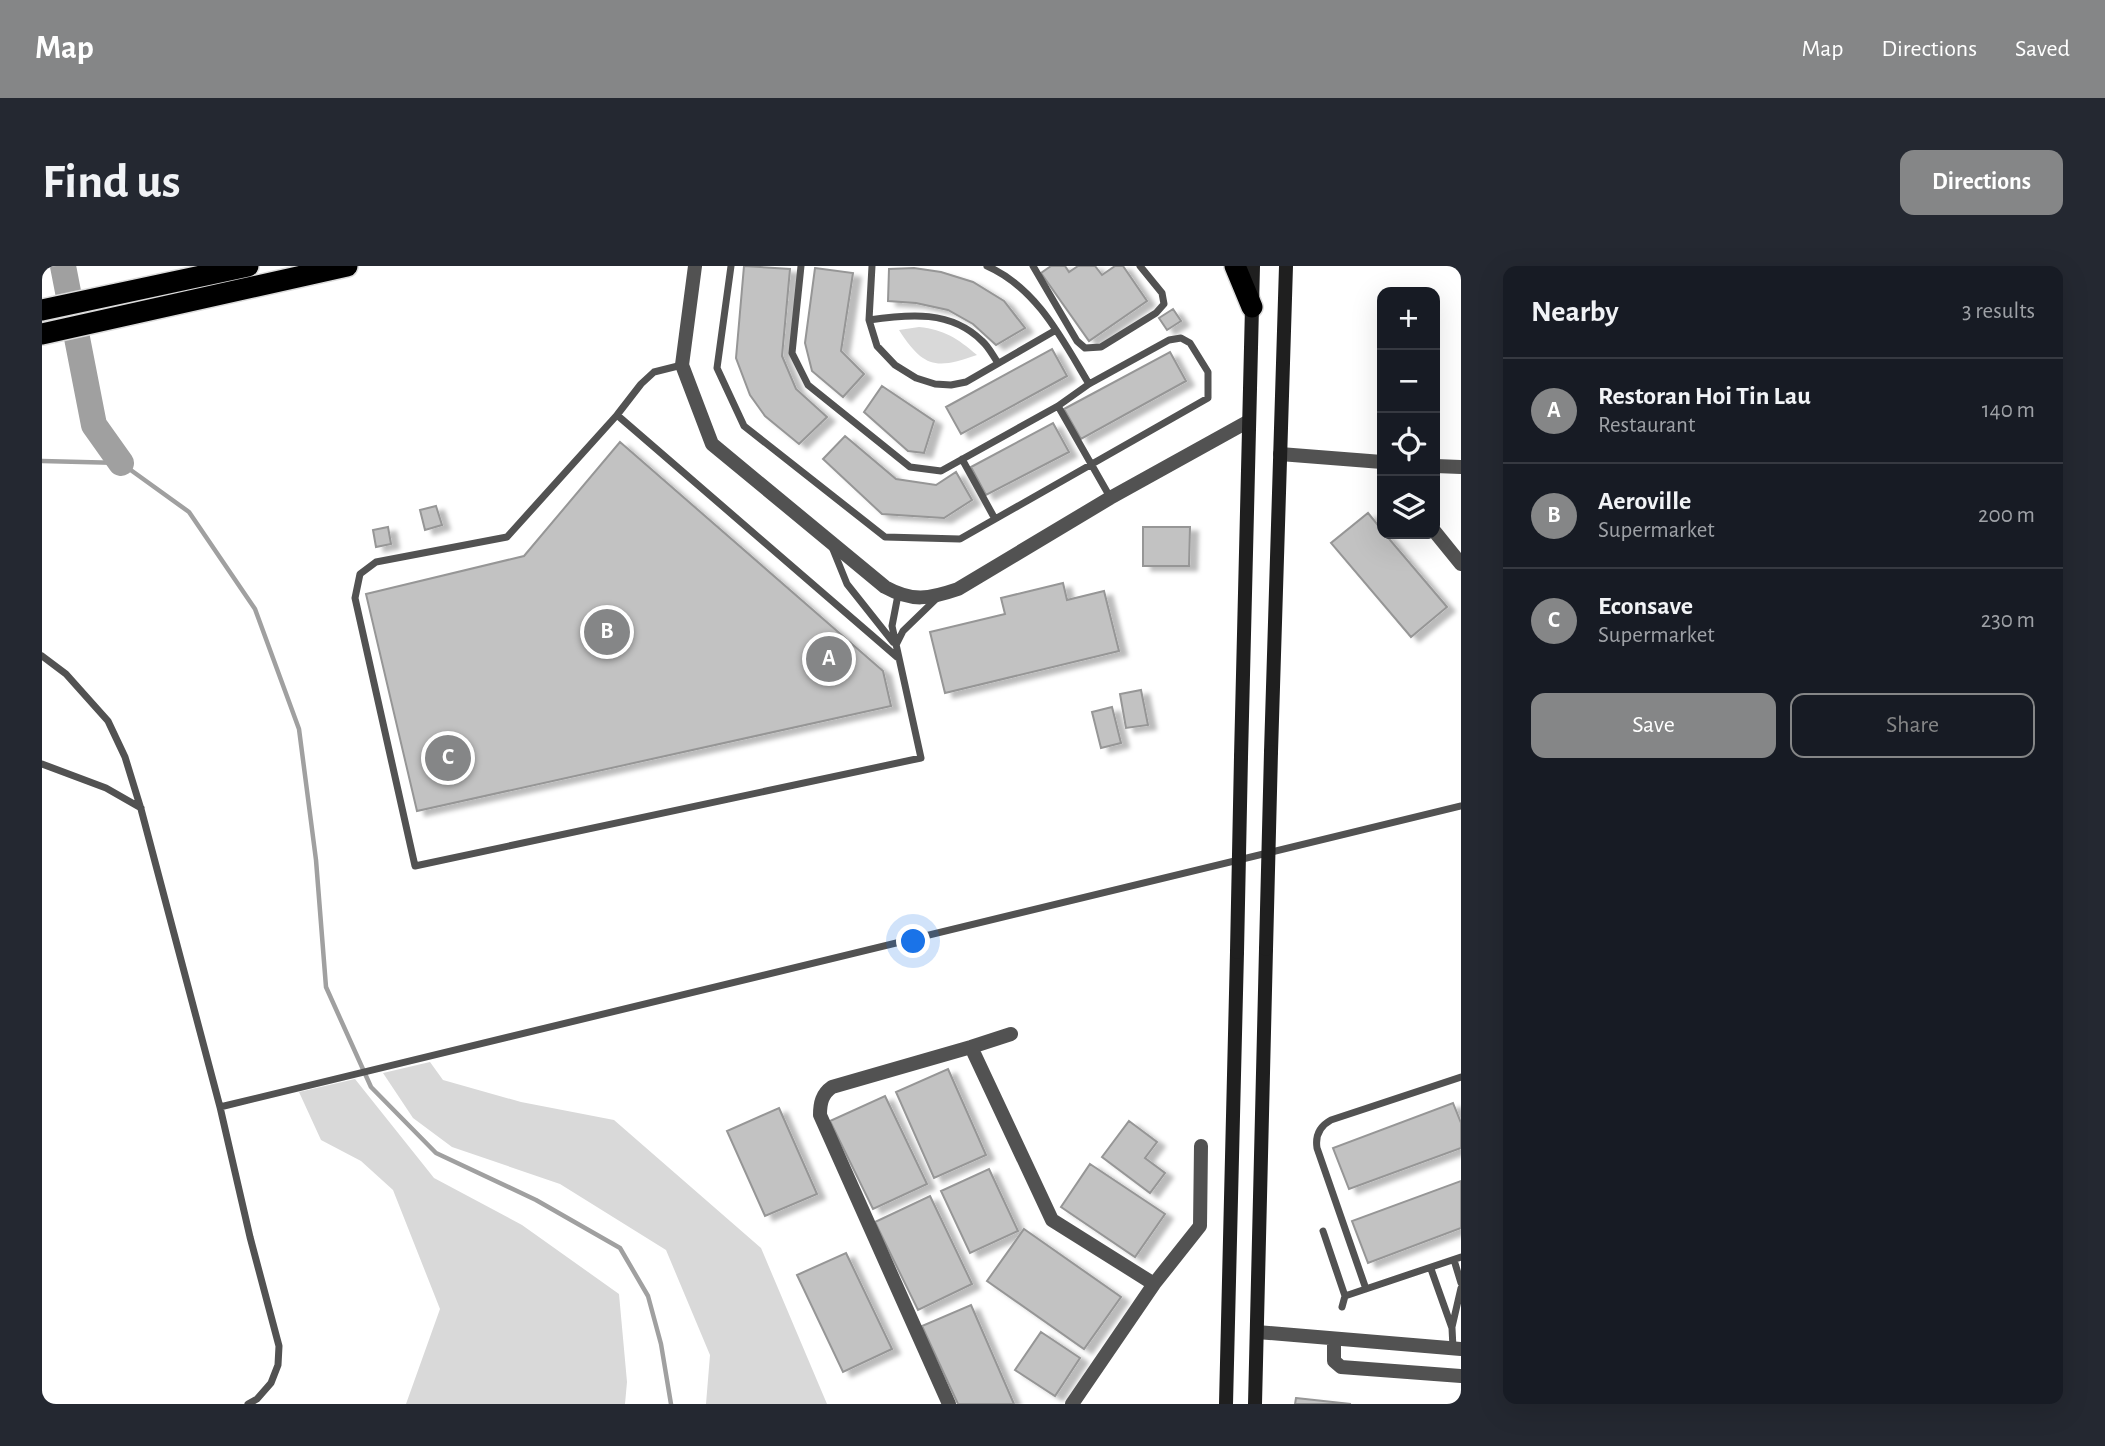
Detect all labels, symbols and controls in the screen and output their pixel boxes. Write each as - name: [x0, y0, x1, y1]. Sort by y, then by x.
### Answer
- text: Map: [35, 32, 94, 65]
- text: Map: [1801, 37, 1843, 61]
- text: Directions: [1881, 37, 1977, 61]
- text: Saved: [2015, 37, 2070, 61]
- button: Directions: [1900, 150, 2063, 215]
- text: Find us: [42, 158, 181, 207]
- map controls: [1377, 287, 1440, 539]
- button: +: [1377, 287, 1440, 350]
- text: Nearby: [1531, 297, 1619, 327]
- text: 3 results: [1962, 300, 2035, 323]
- button: −: [1377, 350, 1440, 413]
- text: Restoran Hoi Tin Lau: [1598, 383, 1811, 409]
- text: A: [1547, 399, 1561, 422]
- text: 140 m: [1982, 399, 2035, 422]
- button: locate: [1377, 413, 1440, 476]
- text: Restaurant: [1598, 414, 1695, 437]
- button: layers: [1377, 476, 1440, 539]
- text: Aeroville: [1598, 488, 1691, 514]
- text: B: [1547, 504, 1561, 527]
- text: 200 m: [1978, 504, 2035, 527]
- text: Supermarket: [1598, 519, 1715, 542]
- text: Econsave: [1598, 593, 1693, 619]
- pin: B: [584, 606, 630, 658]
- text: C: [1548, 609, 1560, 632]
- text: 230 m: [1981, 609, 2035, 632]
- text: Supermarket: [1598, 624, 1715, 647]
- pin: A: [806, 633, 852, 685]
- button: Save: [1531, 693, 1776, 758]
- button: Share: [1790, 693, 2035, 758]
- pin: C: [425, 732, 471, 784]
- your location: [896, 924, 930, 958]

